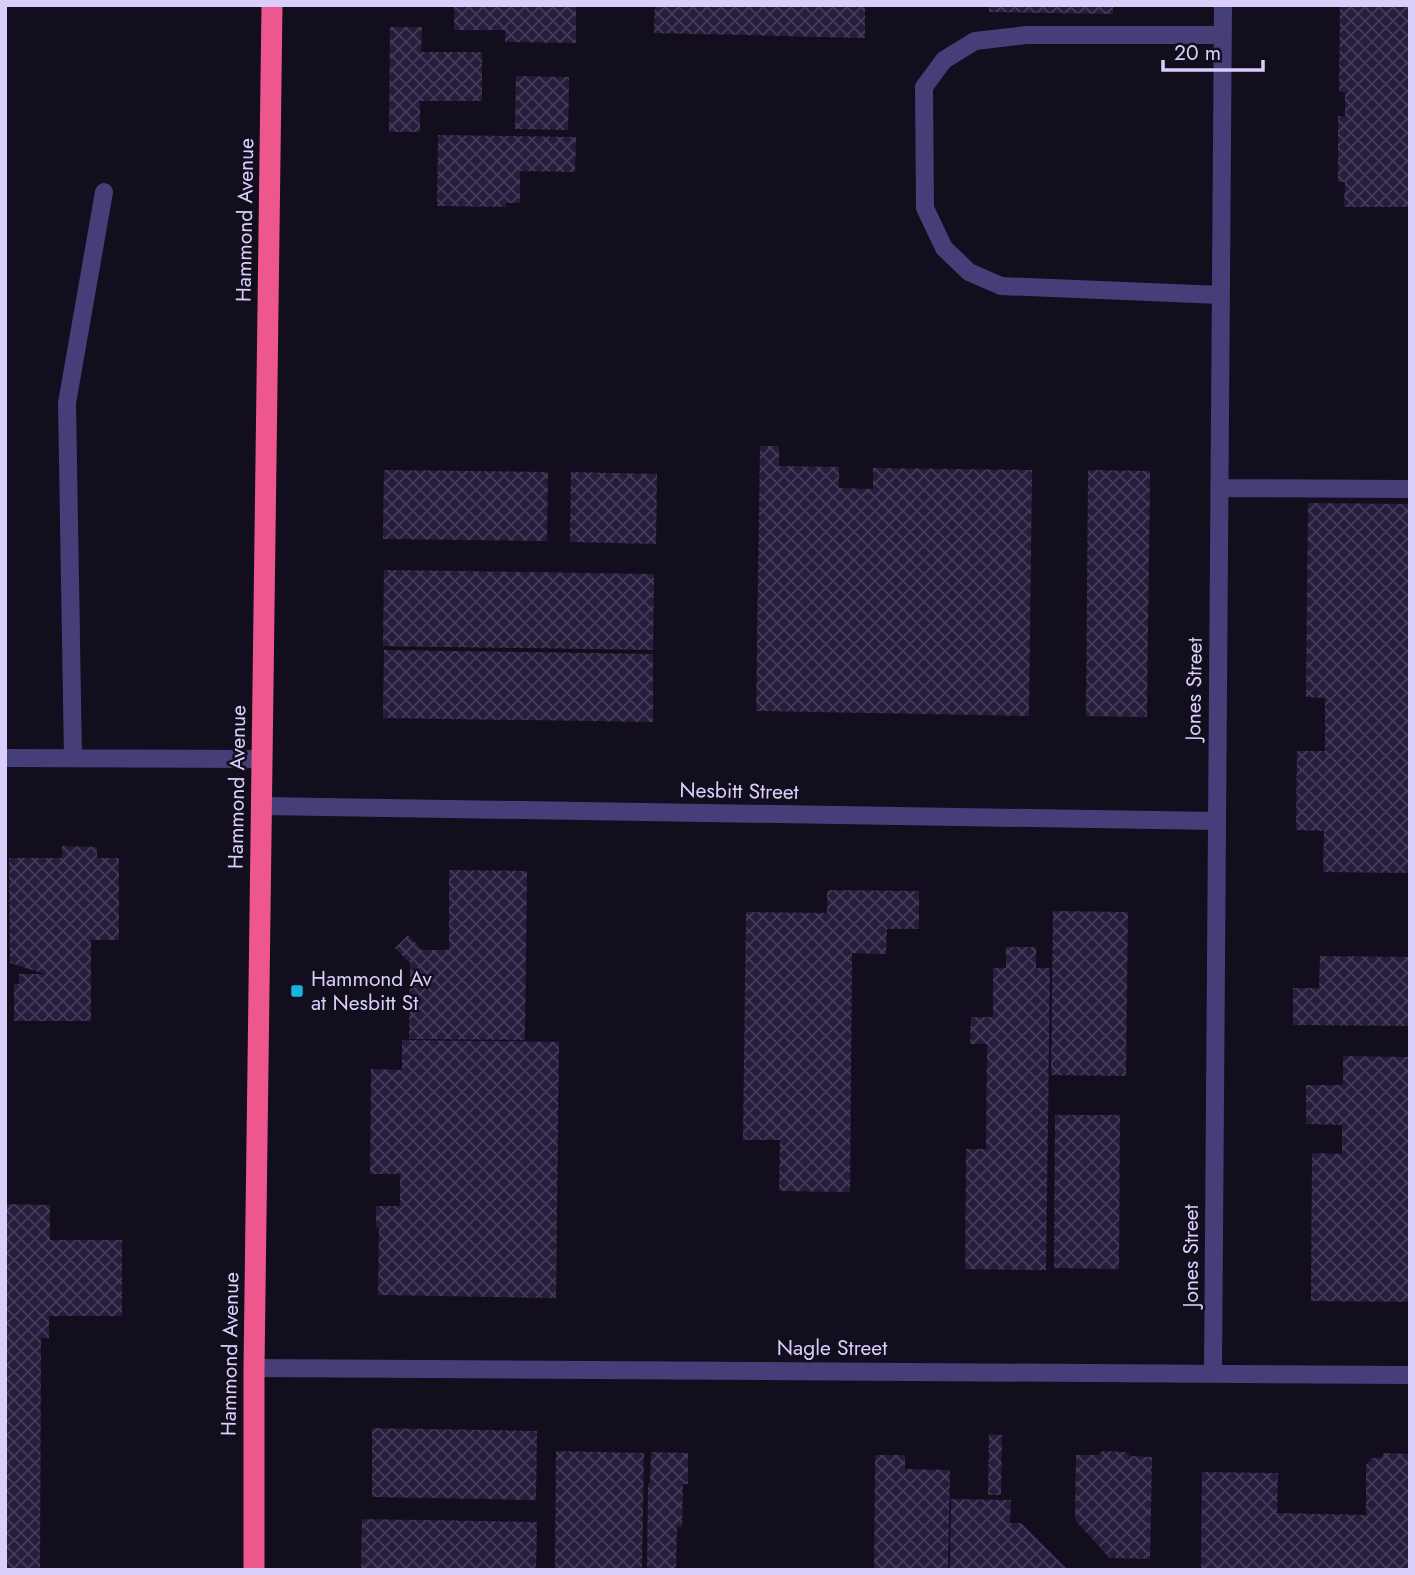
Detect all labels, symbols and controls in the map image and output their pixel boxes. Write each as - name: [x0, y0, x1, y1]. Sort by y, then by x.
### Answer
- scale bar: [1163, 28, 1263, 72]
- text: 20 m: [1174, 38, 1221, 68]
- street label: Hammond Avenue: [229, 138, 261, 302]
- street label: Jones Street: [1178, 637, 1210, 744]
- street label: Hammond Avenue: [221, 705, 253, 869]
- street label: Nesbitt Street: [679, 775, 799, 807]
- place label: Hammond Av at Nesbitt St: [311, 964, 432, 1018]
- marker: Hammond Av at Nesbitt St: [289, 983, 305, 999]
- street label: Jones Street: [1176, 1204, 1206, 1311]
- street label: Hammond Avenue: [214, 1272, 246, 1436]
- street label: Nagle Street: [777, 1333, 887, 1363]

